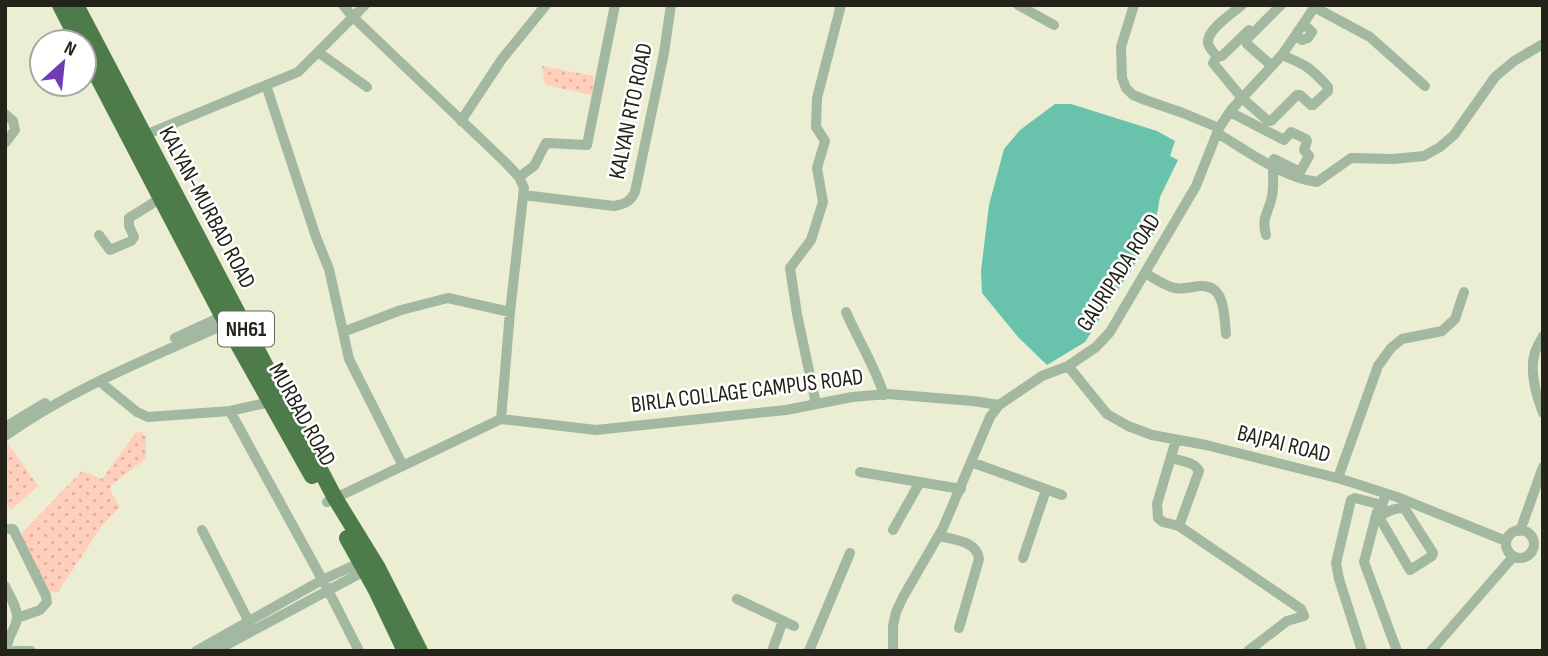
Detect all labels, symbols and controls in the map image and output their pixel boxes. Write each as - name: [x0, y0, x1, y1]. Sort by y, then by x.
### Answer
- north arrow: [28, 28, 98, 98]
- text: N: [60, 37, 80, 62]
- street label: KALYAN RTO ROAD: [603, 41, 659, 182]
- street label: KALYAN-MURBAD ROAD: [153, 122, 262, 293]
- street label: GAURIPADA ROAD: [1071, 209, 1167, 336]
- road number: NH61: [218, 312, 274, 346]
- street label: MURBAD ROAD: [262, 358, 342, 471]
- street label: BIRLA COLLAGE CAMPUS ROAD: [629, 363, 865, 419]
- street label: BAJPAI ROAD: [1234, 419, 1333, 469]

